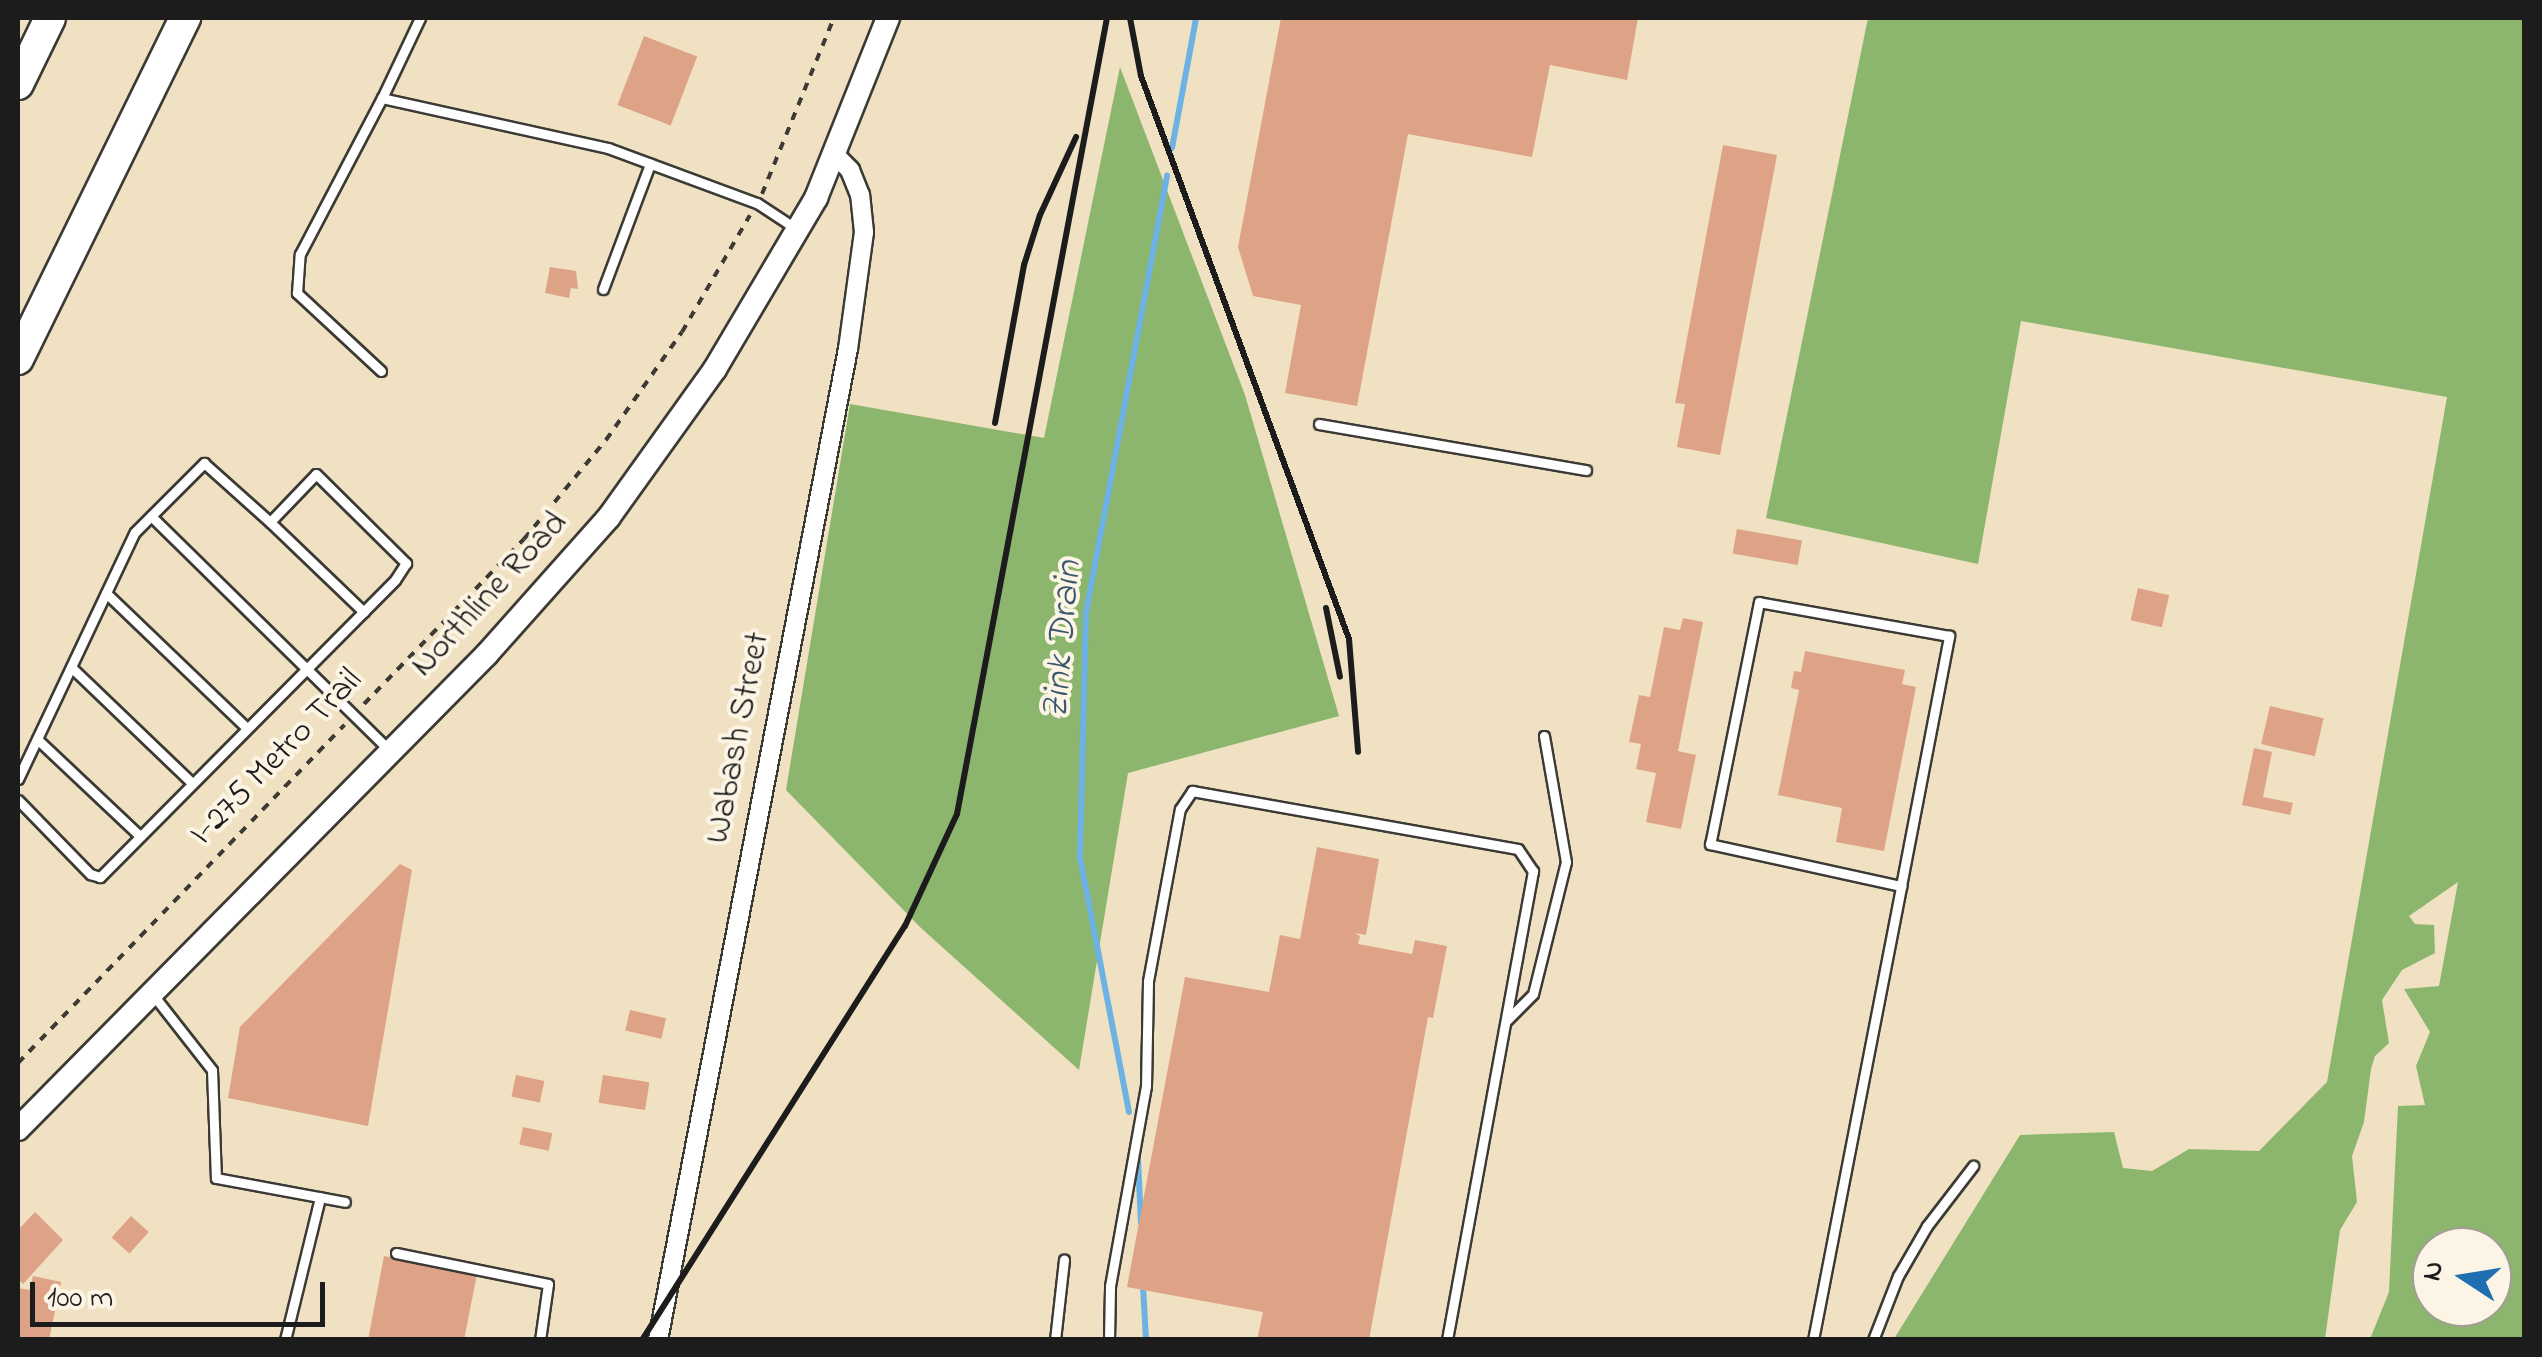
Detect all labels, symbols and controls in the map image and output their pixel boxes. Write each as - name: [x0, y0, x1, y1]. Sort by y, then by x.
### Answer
- street label: Northline Road: [403, 504, 577, 686]
- water label: Zink Drain: [1034, 559, 1094, 721]
- street label: Wabash Street: [698, 629, 780, 847]
- street label: I-275 Metro Trail: [182, 661, 372, 855]
- north arrow: [2412, 1227, 2512, 1327]
- text: N: [2412, 1258, 2456, 1285]
- scale bar: [35, 1262, 330, 1324]
- text: 100 m: [47, 1277, 113, 1321]

